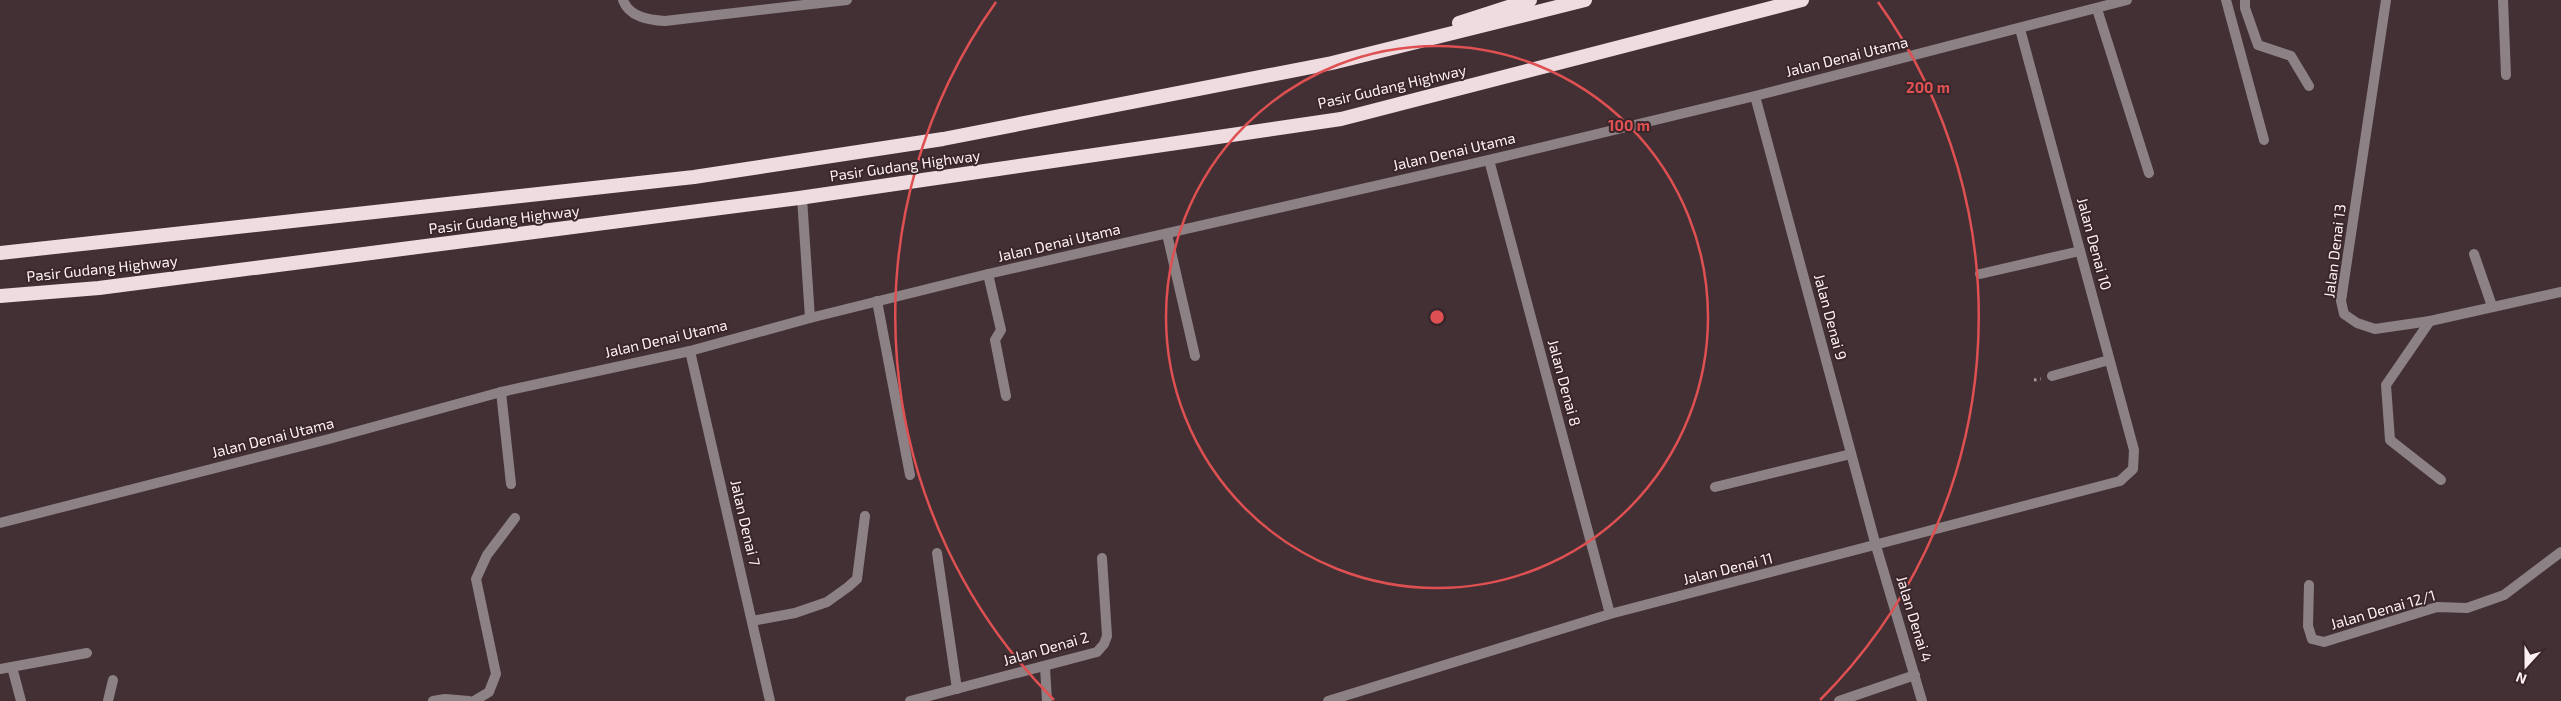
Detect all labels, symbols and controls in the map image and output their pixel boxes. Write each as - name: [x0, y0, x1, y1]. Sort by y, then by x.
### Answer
- street label: Jalan Denai Utama: [1784, 32, 1910, 80]
- street label: Pasir Gudang Highway: [1316, 60, 1468, 112]
- text: 200 m: [1906, 78, 1950, 96]
- text: 100 m: [1608, 116, 1650, 134]
- street label: Jalan Denai Utama: [1391, 128, 1517, 174]
- street label: Pasir Gudang Highway: [828, 146, 981, 184]
- street label: Jalan Denai 10: [2074, 195, 2116, 292]
- street label: Pasir Gudang Highway: [427, 201, 580, 237]
- street label: Jalan Denai 13: [2319, 203, 2349, 299]
- street label: Jalan Denai Utama: [996, 219, 1122, 265]
- street label: Pasir Gudang Highway: [25, 251, 178, 285]
- street label: Jalan Denai 9: [1811, 272, 1851, 362]
- centre of rings: [1428, 308, 1446, 326]
- street label: Jalan Denai Utama: [603, 315, 729, 361]
- street label: Jalan Denai 8: [1545, 337, 1585, 428]
- street label: Jalan Denai Utama: [210, 413, 336, 461]
- street label: Jalan Denai 7: [727, 478, 765, 568]
- street label: Jalan Denai 11: [1681, 548, 1775, 588]
- street label: Jalan Denai 4: [1893, 573, 1937, 664]
- street label: Jalan Denai 12/1: [2328, 585, 2437, 633]
- street label: Jalan Denai 2: [1001, 627, 1091, 669]
- north arrow: [2501, 641, 2551, 691]
- text: N: [2513, 669, 2529, 688]

